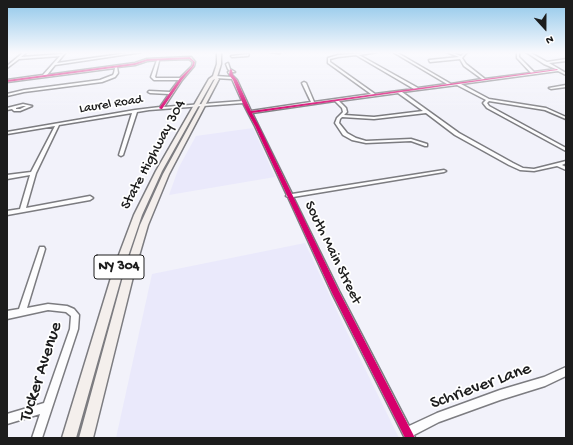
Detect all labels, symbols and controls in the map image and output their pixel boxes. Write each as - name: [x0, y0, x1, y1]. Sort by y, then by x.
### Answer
- north arrow: [525, 8, 565, 48]
- text: N: [544, 32, 555, 46]
- street label: Laurel Road: [78, 92, 144, 118]
- street label: State Highway 304: [118, 97, 190, 213]
- street label: South Main Street: [299, 199, 365, 307]
- road number: NY 304: [94, 255, 144, 279]
- street label: Tucker Avenue: [16, 319, 68, 425]
- street label: Schriever Lane: [428, 359, 534, 415]

